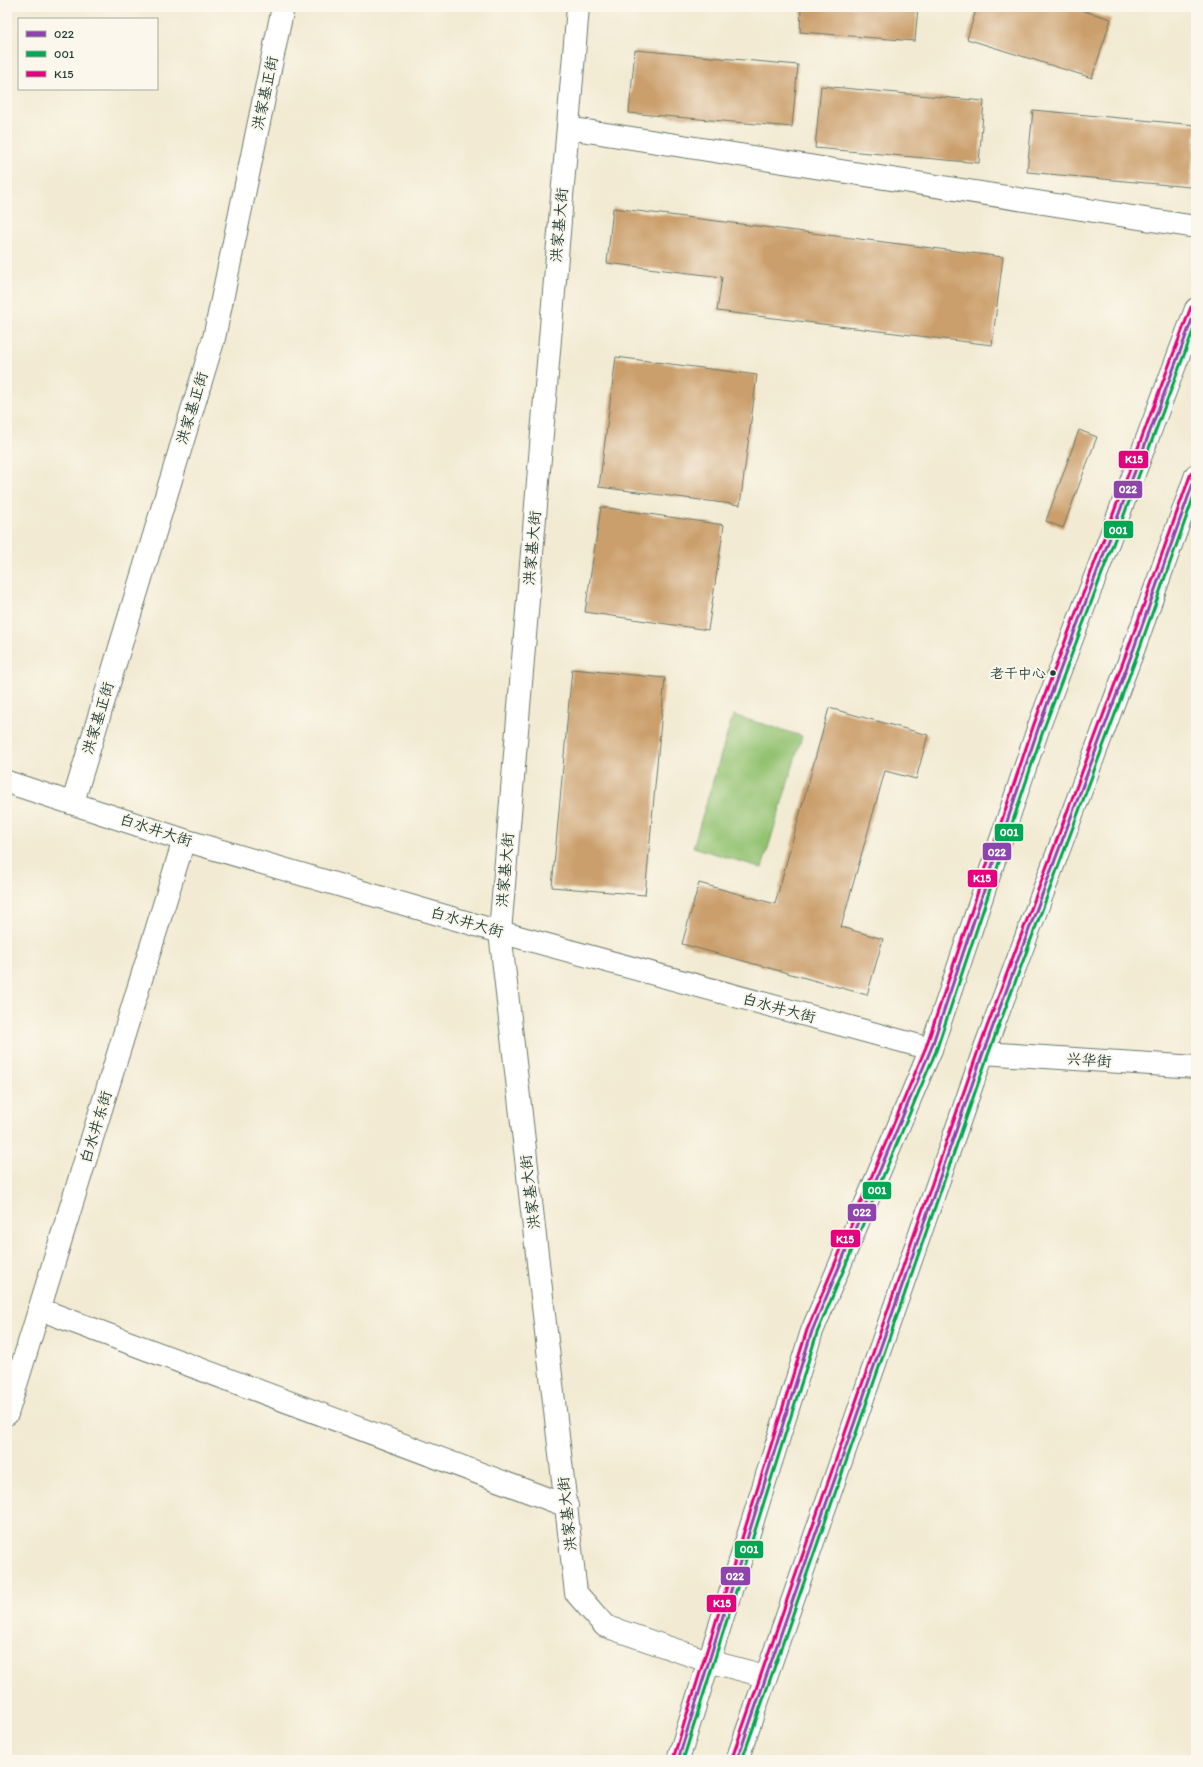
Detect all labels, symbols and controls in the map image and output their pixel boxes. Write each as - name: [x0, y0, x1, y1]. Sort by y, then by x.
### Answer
- legend: [18, 18, 158, 90]
- text: 022: [54, 27, 75, 41]
- text: 001: [54, 47, 75, 61]
- street label: 洪家基正街: [248, 54, 282, 132]
- text: K15: [54, 67, 74, 81]
- street label: 洪家基大街: [547, 187, 571, 263]
- street label: 洪家基正街: [172, 369, 212, 447]
- line badge: K15: [1118, 450, 1149, 469]
- text: K15: [1125, 453, 1143, 466]
- line badge: 022: [1113, 480, 1143, 499]
- text: 022: [1119, 483, 1137, 496]
- street label: 洪家基大街: [520, 510, 544, 586]
- line badge: 001: [1103, 520, 1134, 539]
- text: 001: [1109, 524, 1128, 537]
- place label: 老干中心: [990, 665, 1046, 682]
- marker: 老干中心: [1048, 668, 1058, 678]
- street label: 洪家基正街: [78, 679, 118, 757]
- street label: 白水井大街: [118, 810, 194, 850]
- line badge: 001: [994, 823, 1024, 842]
- text: 001: [1000, 826, 1019, 839]
- street label: 洪家基大街: [493, 832, 517, 908]
- line badge: 022: [982, 842, 1012, 861]
- text: 022: [988, 846, 1006, 859]
- line badge: K15: [967, 869, 998, 888]
- text: K15: [973, 872, 991, 885]
- street label: 白水井大街: [428, 903, 506, 941]
- street label: 白水井大街: [740, 990, 818, 1026]
- street label: 兴华街: [1066, 1049, 1112, 1071]
- street label: 白水井东街: [76, 1088, 116, 1166]
- street label: 洪家基大街: [516, 1154, 544, 1230]
- line badge: 001: [862, 1181, 892, 1200]
- text: 001: [868, 1184, 887, 1197]
- line badge: 022: [847, 1203, 877, 1222]
- text: 022: [853, 1206, 871, 1219]
- line badge: K15: [830, 1229, 861, 1248]
- text: K15: [836, 1233, 854, 1246]
- street label: 洪家基大街: [554, 1476, 580, 1552]
- line badge: 001: [734, 1540, 764, 1559]
- text: 001: [740, 1543, 759, 1556]
- line badge: 022: [720, 1566, 751, 1586]
- text: 022: [726, 1570, 744, 1583]
- line badge: K15: [706, 1594, 737, 1613]
- text: K15: [713, 1597, 731, 1610]

